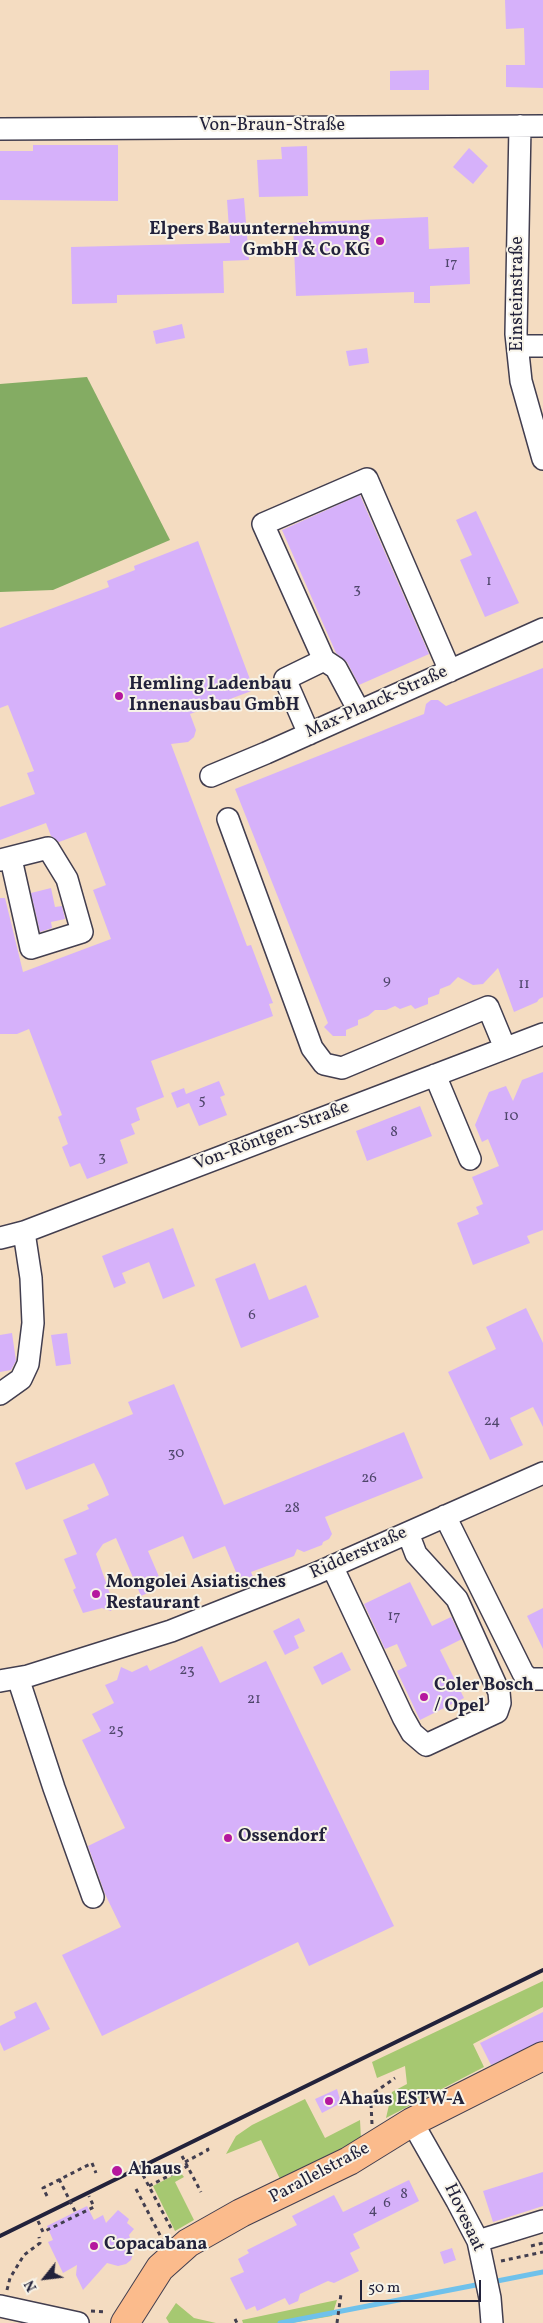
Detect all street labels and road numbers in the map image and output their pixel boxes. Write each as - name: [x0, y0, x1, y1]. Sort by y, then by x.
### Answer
- street label: Von-Braun-Straße: [199, 116, 345, 138]
- street label: Einsteinstraße: [508, 236, 530, 352]
- street label: Max-Planck-Straße: [303, 662, 451, 744]
- street label: Von-Röntgen-Straße: [191, 1097, 353, 1177]
- street label: Ridderstraße: [307, 1523, 411, 1585]
- street label: Parallelstraße: [266, 2139, 374, 2209]
- street label: Hovesaat: [438, 2181, 488, 2255]

